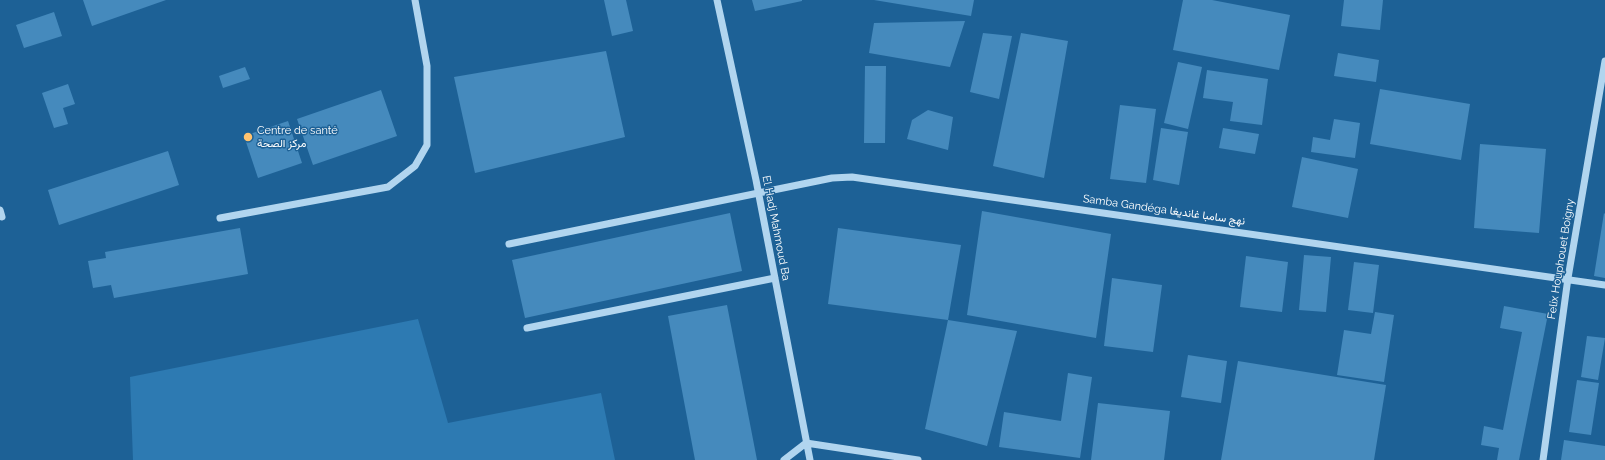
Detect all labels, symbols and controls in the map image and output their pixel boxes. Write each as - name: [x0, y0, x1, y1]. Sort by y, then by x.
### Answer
- place label: Centre de santé مركز الصحة: [257, 124, 338, 150]
- marker: Centre de santé مركز الصحة: [242, 131, 254, 143]
- street label: El Hadj Mahmoud Ba: [759, 174, 793, 282]
- street label: Samba Gandéga نهج سامبا غانديغا: [1082, 192, 1246, 228]
- street label: Felix Houphouet Boigny: [1545, 198, 1577, 320]

